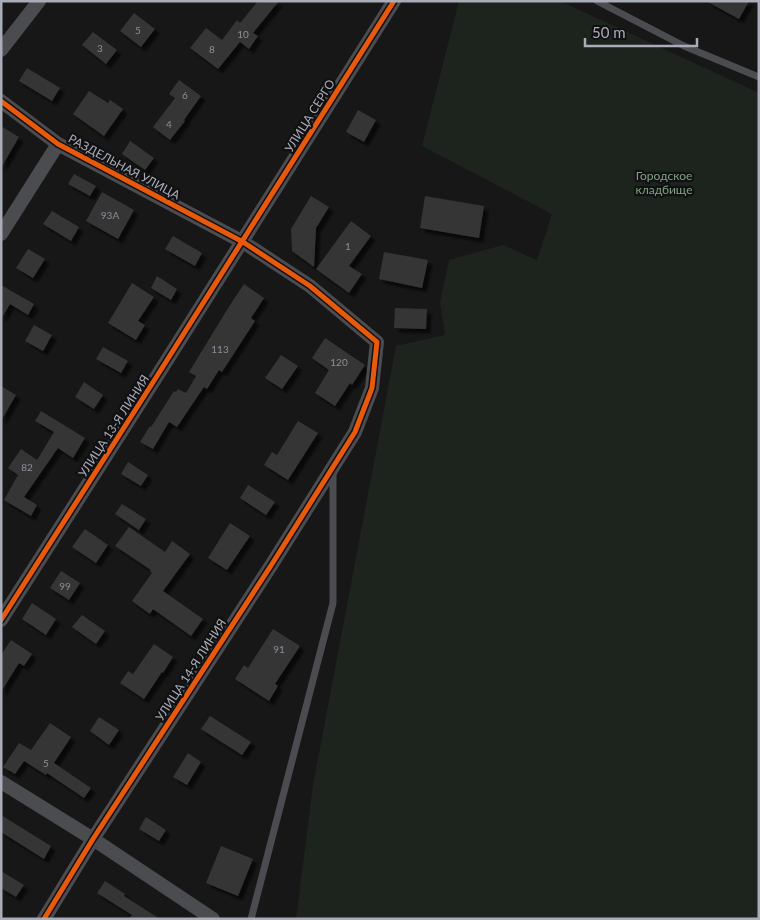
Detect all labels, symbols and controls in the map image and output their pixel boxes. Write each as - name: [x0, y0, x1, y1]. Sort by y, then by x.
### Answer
- scale bar: [585, 15, 698, 47]
- text: 50 m: [592, 23, 626, 41]
- house number: 5: [135, 24, 141, 36]
- house number: 10: [237, 28, 249, 40]
- house number: 3: [97, 42, 103, 54]
- house number: 8: [209, 43, 215, 55]
- street label: УЛИЦА СЕРГО: [281, 76, 338, 155]
- house number: 6: [182, 89, 188, 101]
- house number: 4: [166, 118, 172, 130]
- street label: РАЗДЕЛЬНАЯ УЛИЦА: [66, 131, 183, 203]
- park label: Городское кладбище: [636, 168, 692, 197]
- house number: 93А: [101, 209, 119, 221]
- house number: 1: [345, 240, 351, 252]
- house number: 113: [211, 343, 229, 355]
- house number: 120: [330, 356, 348, 368]
- street label: УЛИЦА 13-Я ЛИНИЯ: [75, 372, 152, 480]
- house number: 82: [21, 461, 33, 473]
- house number: 99: [59, 580, 71, 592]
- street label: УЛИЦА 14-Я ЛИНИЯ: [152, 616, 229, 724]
- house number: 91: [273, 643, 285, 655]
- house number: 5: [43, 757, 49, 769]

